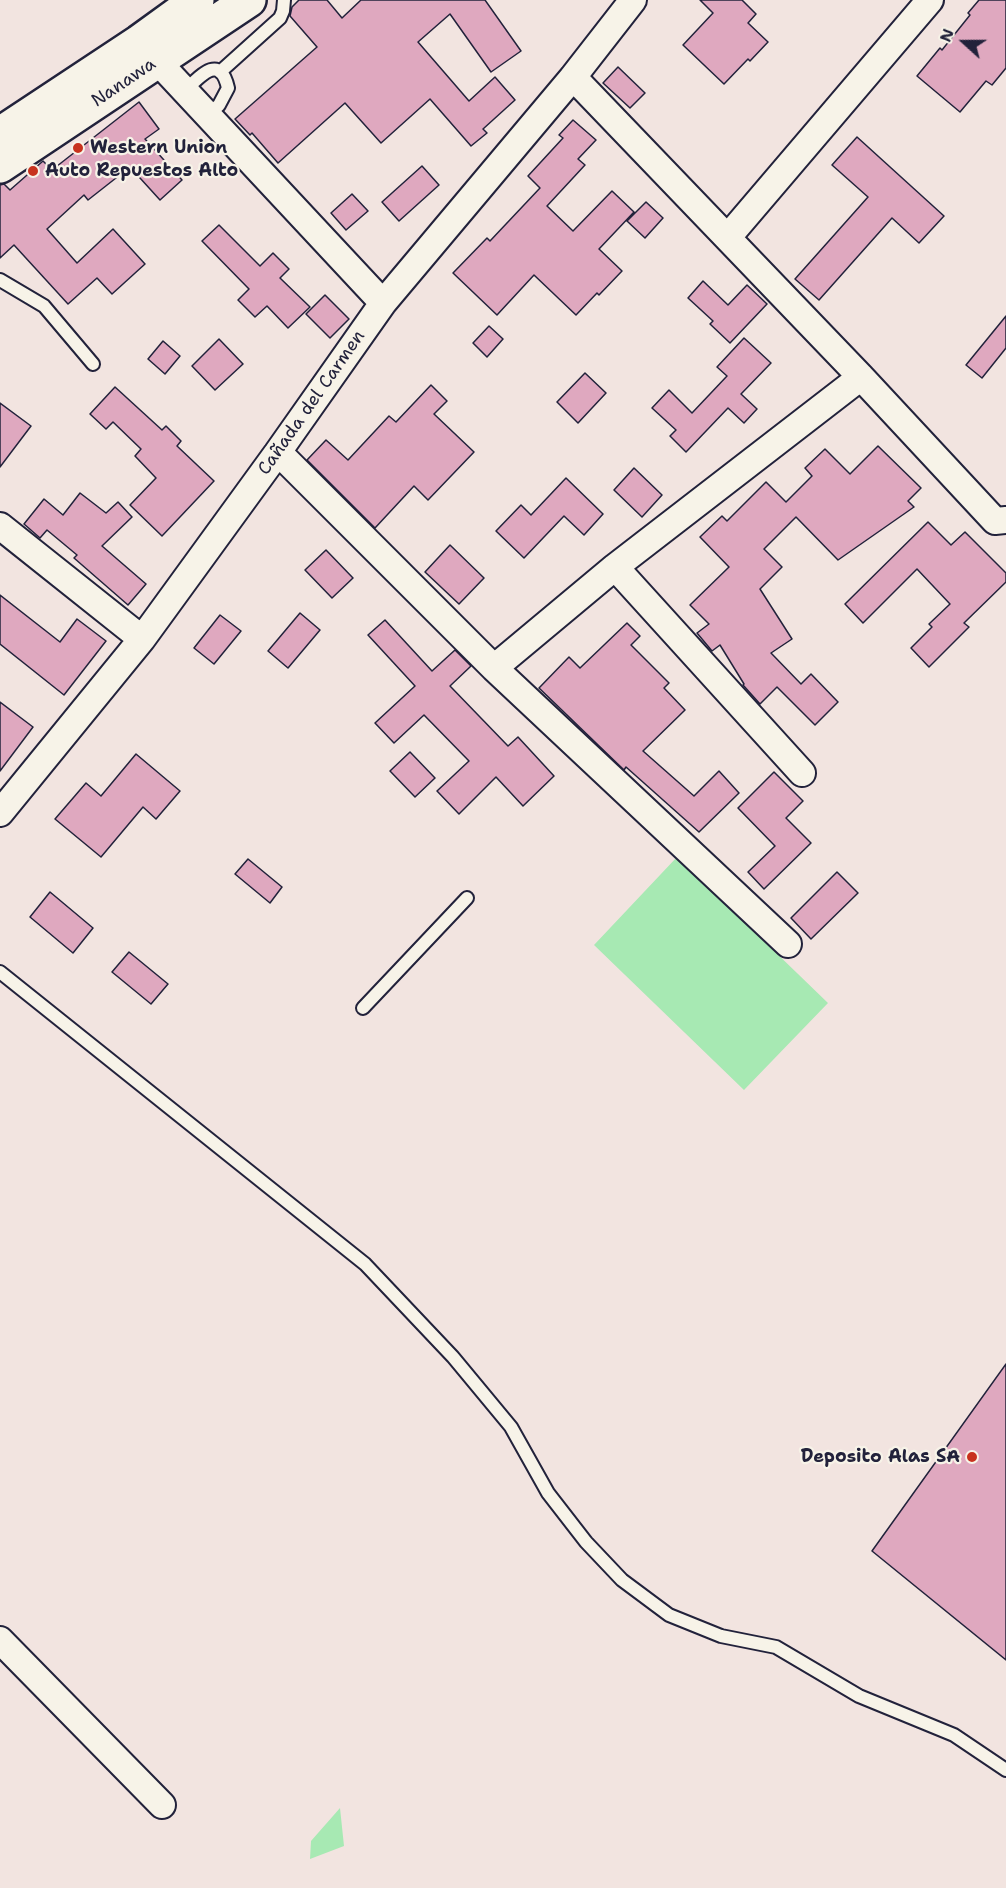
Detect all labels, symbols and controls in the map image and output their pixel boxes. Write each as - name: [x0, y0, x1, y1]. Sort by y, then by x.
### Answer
- north arrow: [934, 12, 994, 72]
- text: N: [935, 26, 959, 45]
- street label: Nanawa: [88, 54, 160, 112]
- place label: Western Union: [90, 137, 227, 159]
- marker: Western Union: [71, 141, 85, 155]
- place label: Auto Repuestos Alto: [45, 160, 238, 182]
- marker: Auto Repuestos Alto: [26, 164, 40, 178]
- street label: Cañada del Carmen: [254, 326, 370, 480]
- place label: Deposito Alas SA: [801, 1446, 960, 1468]
- marker: Deposito Alas SA: [965, 1450, 979, 1464]

